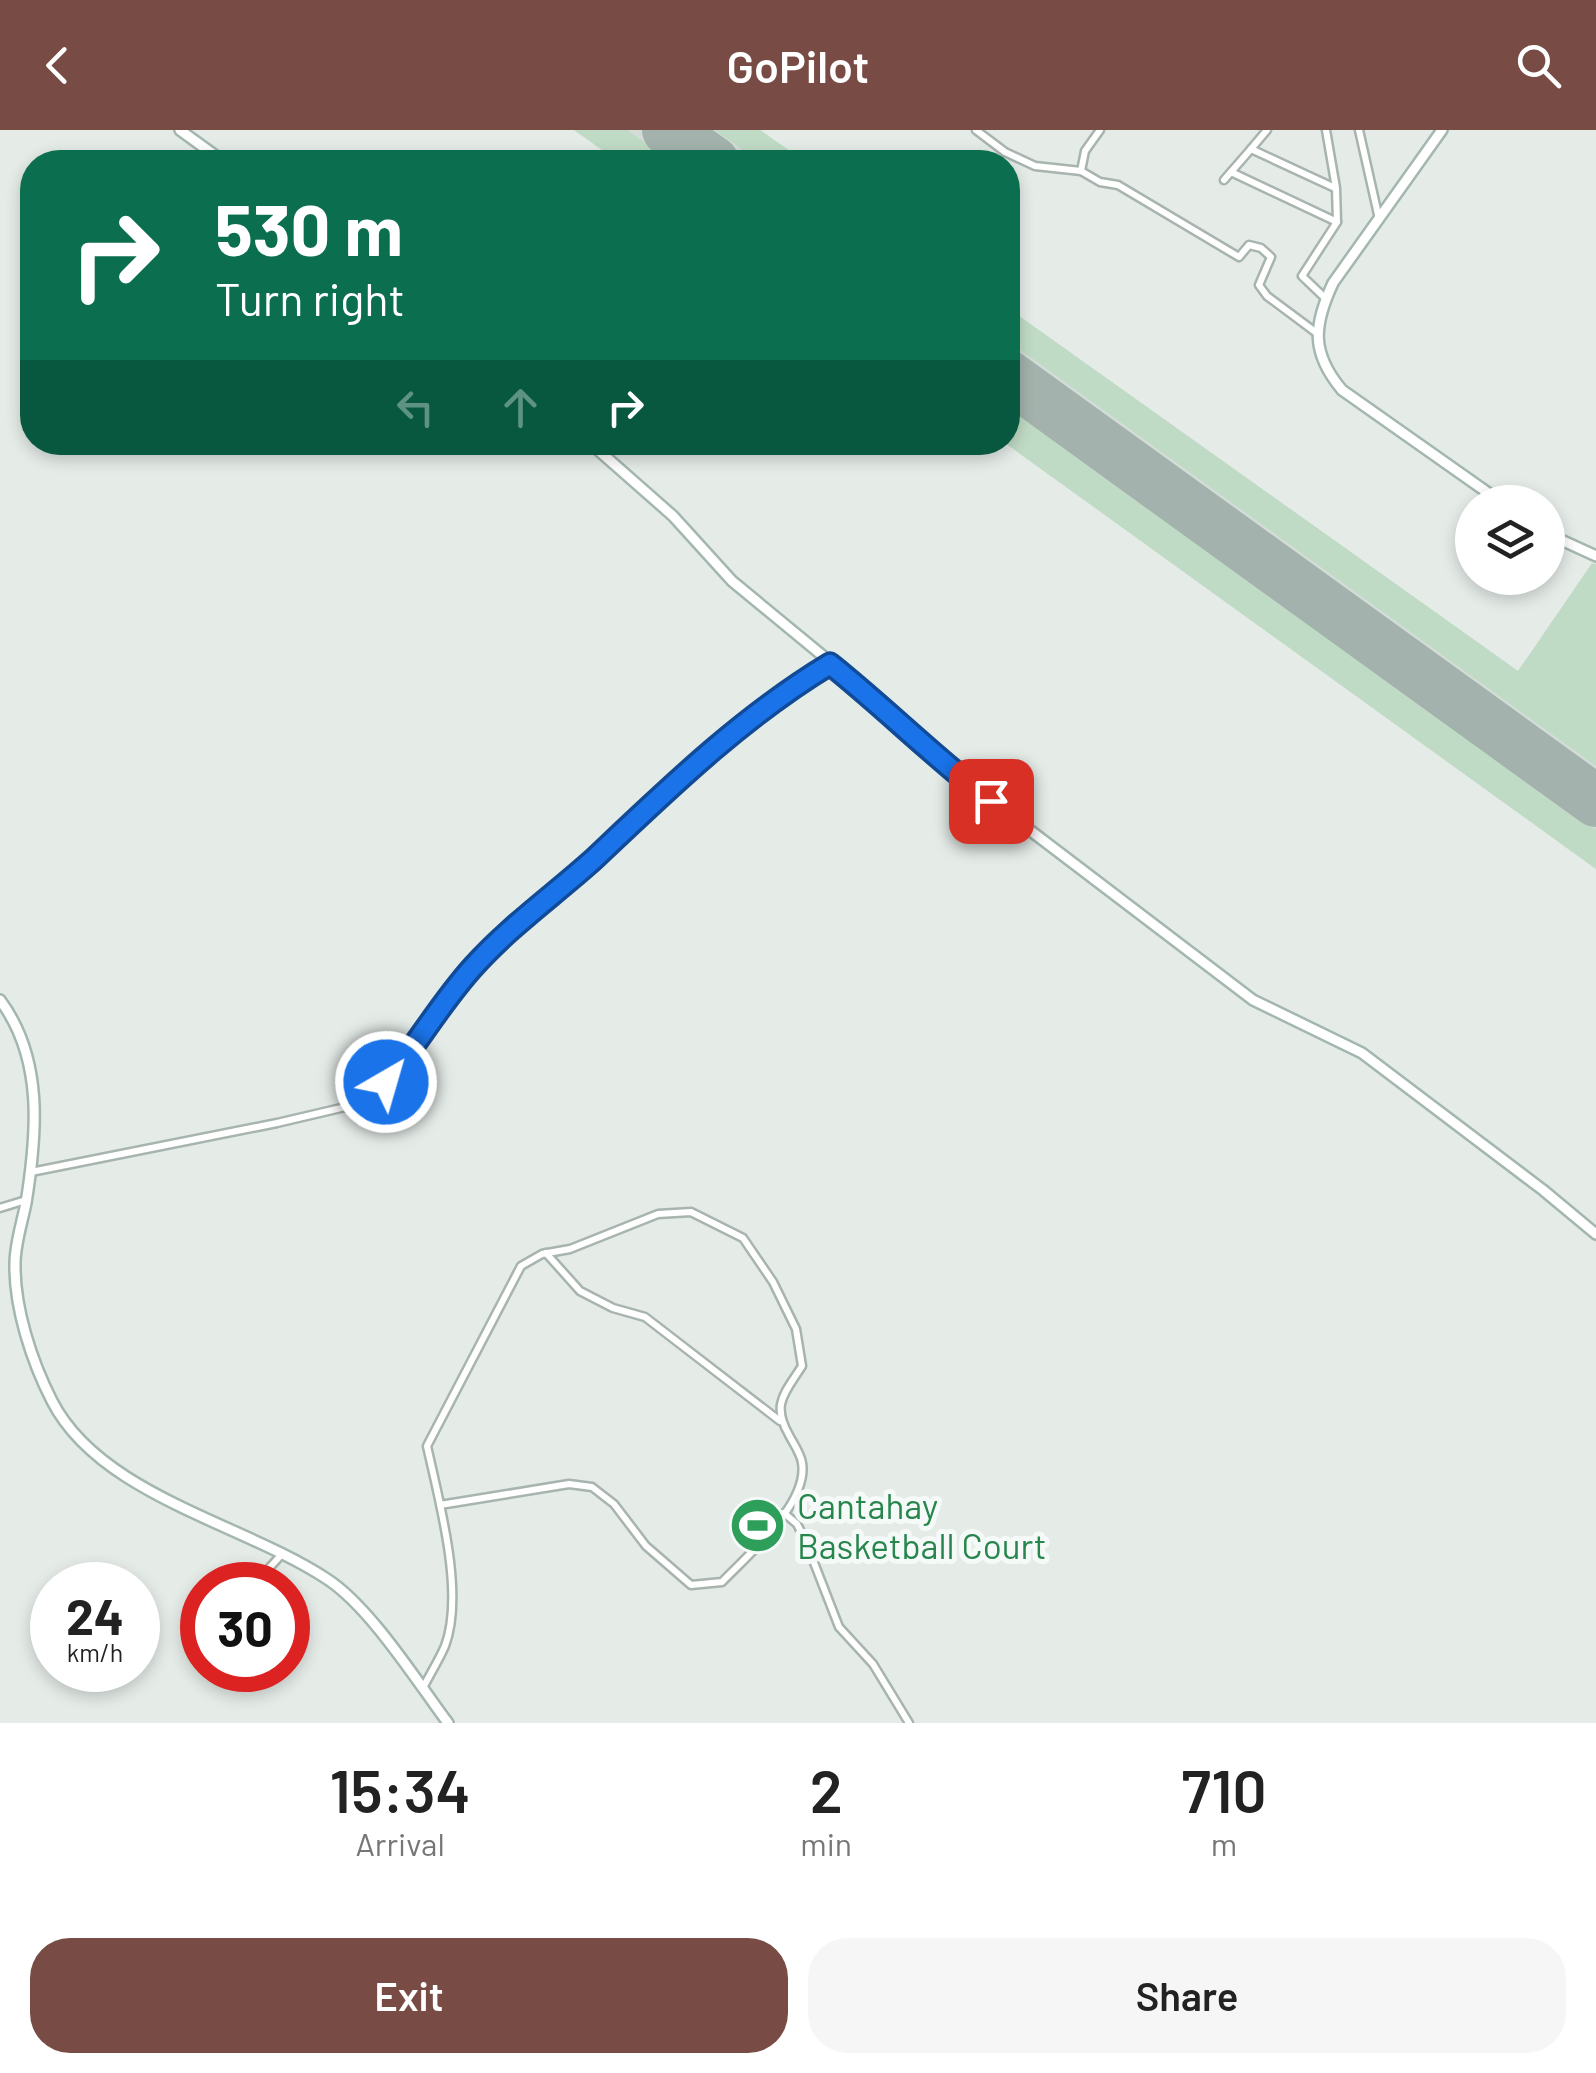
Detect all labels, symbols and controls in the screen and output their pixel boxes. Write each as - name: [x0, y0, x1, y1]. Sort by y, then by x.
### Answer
- icon: back: [30, 38, 85, 93]
- text: GoPilot: [727, 38, 869, 92]
- icon: search: [1511, 38, 1566, 93]
- text: 530 m: [215, 186, 403, 270]
- icon: right: [50, 190, 180, 320]
- text: Turn right: [215, 271, 405, 325]
- icon: left: [388, 380, 443, 435]
- icon: ahead: [493, 380, 548, 435]
- icon: right: [598, 380, 653, 435]
- map controls: [1455, 485, 1565, 595]
- button: layers: [1455, 485, 1565, 595]
- pin: [949, 759, 1034, 844]
- icon: arrive: [964, 774, 1019, 829]
- position arrow: [334, 1030, 438, 1134]
- place label: Cantahay Basketball Court: [797, 1484, 1047, 1566]
- sports icon: Cantahay Basketball Court: [728, 1495, 788, 1555]
- speed limit sign: 30: [180, 1562, 310, 1692]
- text: 24: [66, 1585, 124, 1645]
- text: km/h: [67, 1637, 123, 1667]
- text: 15:34: [329, 1753, 471, 1825]
- text: 2: [810, 1753, 843, 1825]
- text: 710: [1182, 1753, 1266, 1825]
- text: Arrival: [355, 1824, 445, 1862]
- text: min: [800, 1824, 852, 1862]
- text: m: [1211, 1824, 1237, 1862]
- button: Exit: [30, 1938, 788, 2053]
- button: Share: [808, 1938, 1566, 2053]

